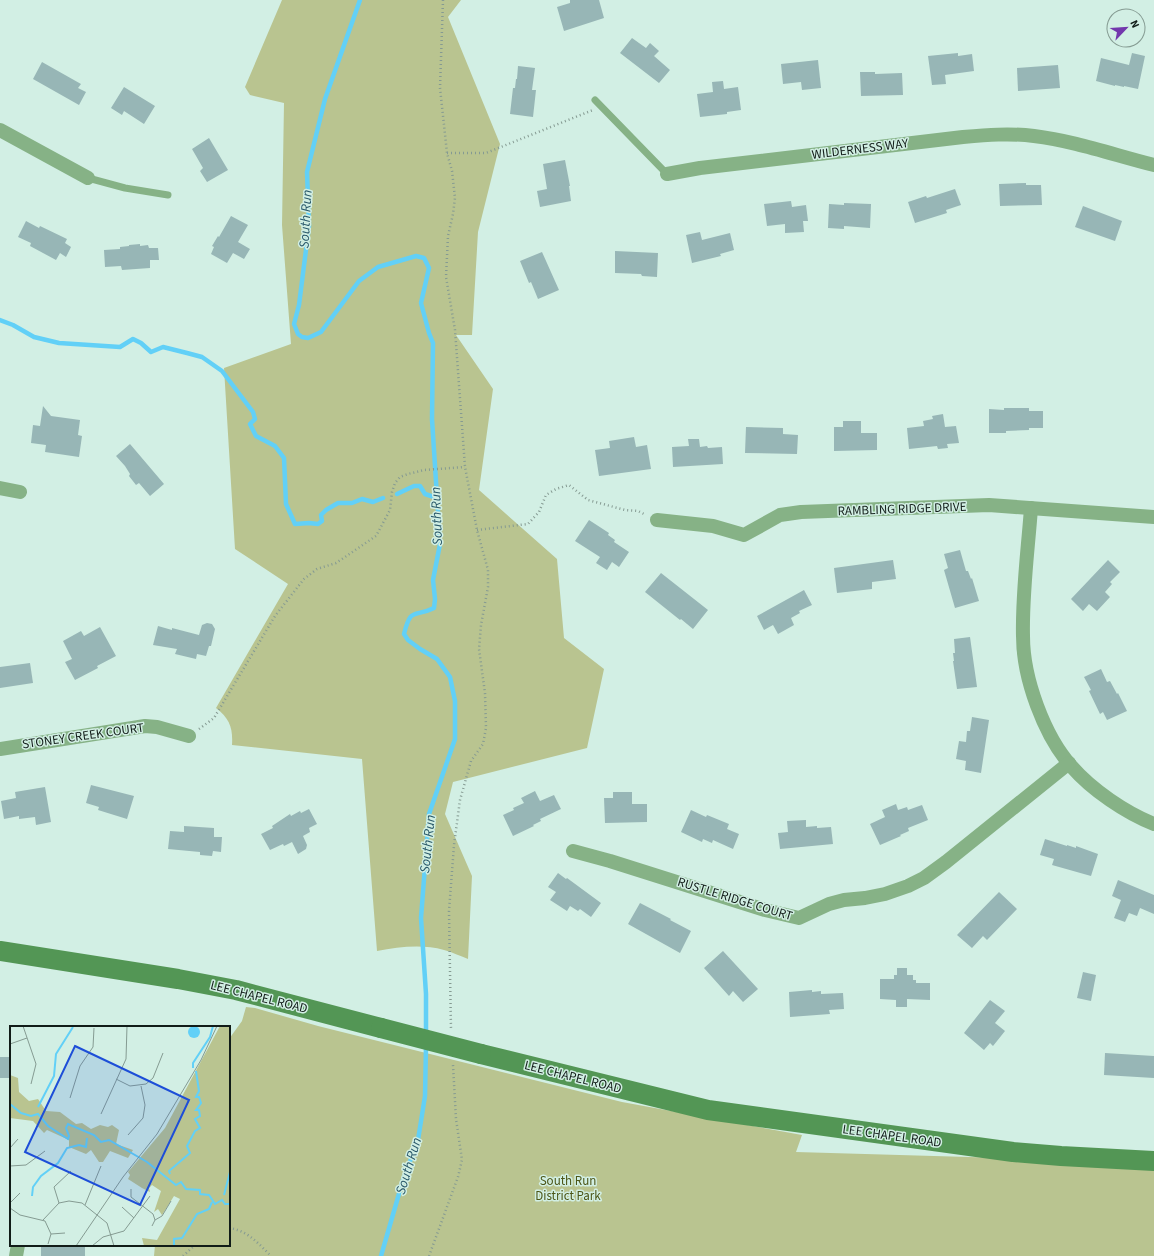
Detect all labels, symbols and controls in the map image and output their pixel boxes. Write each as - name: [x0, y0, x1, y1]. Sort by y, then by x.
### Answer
- north arrow: [1106, 8, 1146, 48]
- text: N: [1126, 17, 1143, 30]
- street label: WILDERNESS WAY: [811, 134, 910, 164]
- water label: South Run: [294, 189, 318, 249]
- water label: South Run: [426, 486, 448, 546]
- street label: RAMBLING RIDGE DRIVE: [837, 498, 967, 520]
- street label: STONEY CREEK COURT: [21, 719, 145, 753]
- water label: South Run: [415, 814, 441, 874]
- street label: RUSTLE RIDGE COURT: [675, 873, 795, 925]
- street label: LEE CHAPEL ROAD: [208, 976, 310, 1018]
- inset map: [10, 1026, 230, 1246]
- street label: LEE CHAPEL ROAD: [522, 1056, 624, 1098]
- street label: LEE CHAPEL ROAD: [841, 1120, 943, 1152]
- water label: South Run: [391, 1135, 427, 1197]
- park label: South Run District Park: [535, 1172, 601, 1205]

